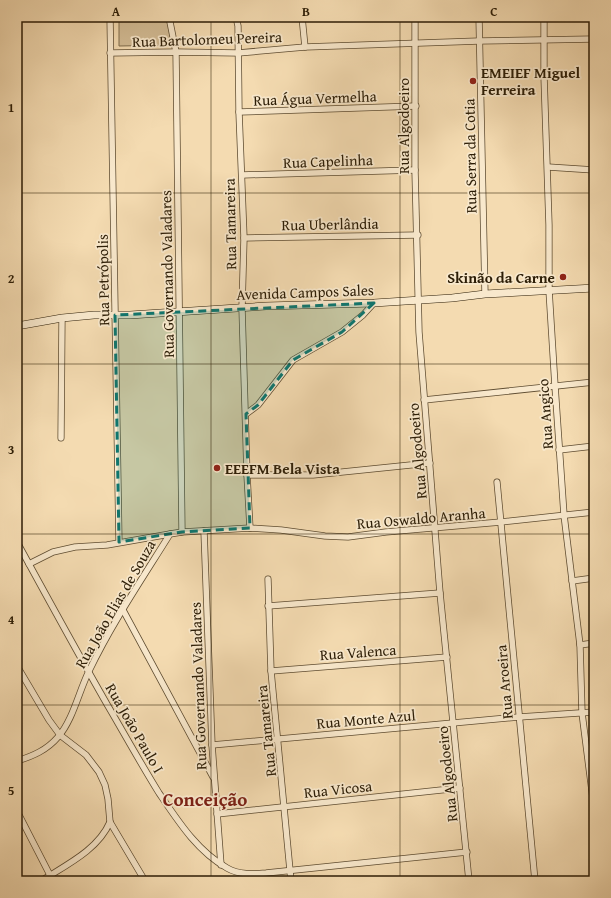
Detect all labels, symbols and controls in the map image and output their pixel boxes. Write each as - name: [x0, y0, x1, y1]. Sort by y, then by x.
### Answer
- text: A: [112, 2, 121, 21]
- text: B: [302, 2, 310, 21]
- text: C: [490, 2, 498, 21]
- street label: Rua Bartolomeu Pereira: [132, 26, 282, 52]
- place label: EMEIEF Miguel Ferreira: [481, 62, 581, 100]
- marker: EMEIEF Miguel Ferreira: [468, 76, 478, 86]
- street label: Rua Algodoeiro: [393, 78, 414, 174]
- street label: Rua Água Vermelha: [253, 85, 377, 111]
- text: 1: [8, 98, 14, 117]
- street label: Rua Serra da Cotia: [458, 98, 482, 214]
- street label: Rua Capelinha: [283, 149, 373, 173]
- street label: Rua Tamareira: [219, 178, 241, 270]
- street label: Rua Governando Valadares: [155, 190, 179, 358]
- street label: Rua Uberlândia: [281, 213, 379, 235]
- street label: Rua Petrópolis: [92, 234, 114, 326]
- place label: Skinão da Carne: [447, 267, 555, 288]
- text: 2: [8, 269, 15, 288]
- marker: Skinão da Carne: [558, 272, 568, 282]
- street label: Avenida Campos Sales: [236, 279, 374, 305]
- street label: Rua Angico: [532, 378, 558, 450]
- street label: Rua Algodoeiro: [402, 402, 432, 500]
- text: 3: [8, 440, 14, 459]
- place label: EEEFM Bela Vista: [225, 458, 340, 479]
- marker: EEEFM Bela Vista: [212, 463, 222, 473]
- street label: Rua Oswaldo Aranha: [356, 502, 486, 534]
- street label: Rua João Elias de Souza: [70, 536, 160, 672]
- street label: Rua Governando Valadares: [185, 602, 211, 770]
- text: 4: [8, 610, 15, 629]
- street label: Rua Valenca: [319, 639, 397, 665]
- street label: Rua Aroeira: [490, 644, 518, 720]
- street label: Rua João Paulo I: [101, 679, 169, 777]
- street label: Rua Tamareira: [251, 684, 281, 778]
- street label: Rua Monte Azul: [316, 704, 416, 734]
- street label: Rua Algodoeiro: [431, 725, 462, 823]
- street label: Rua Vicosa: [303, 775, 373, 803]
- text: 5: [8, 781, 15, 800]
- district label: Conceição: [163, 785, 247, 813]

